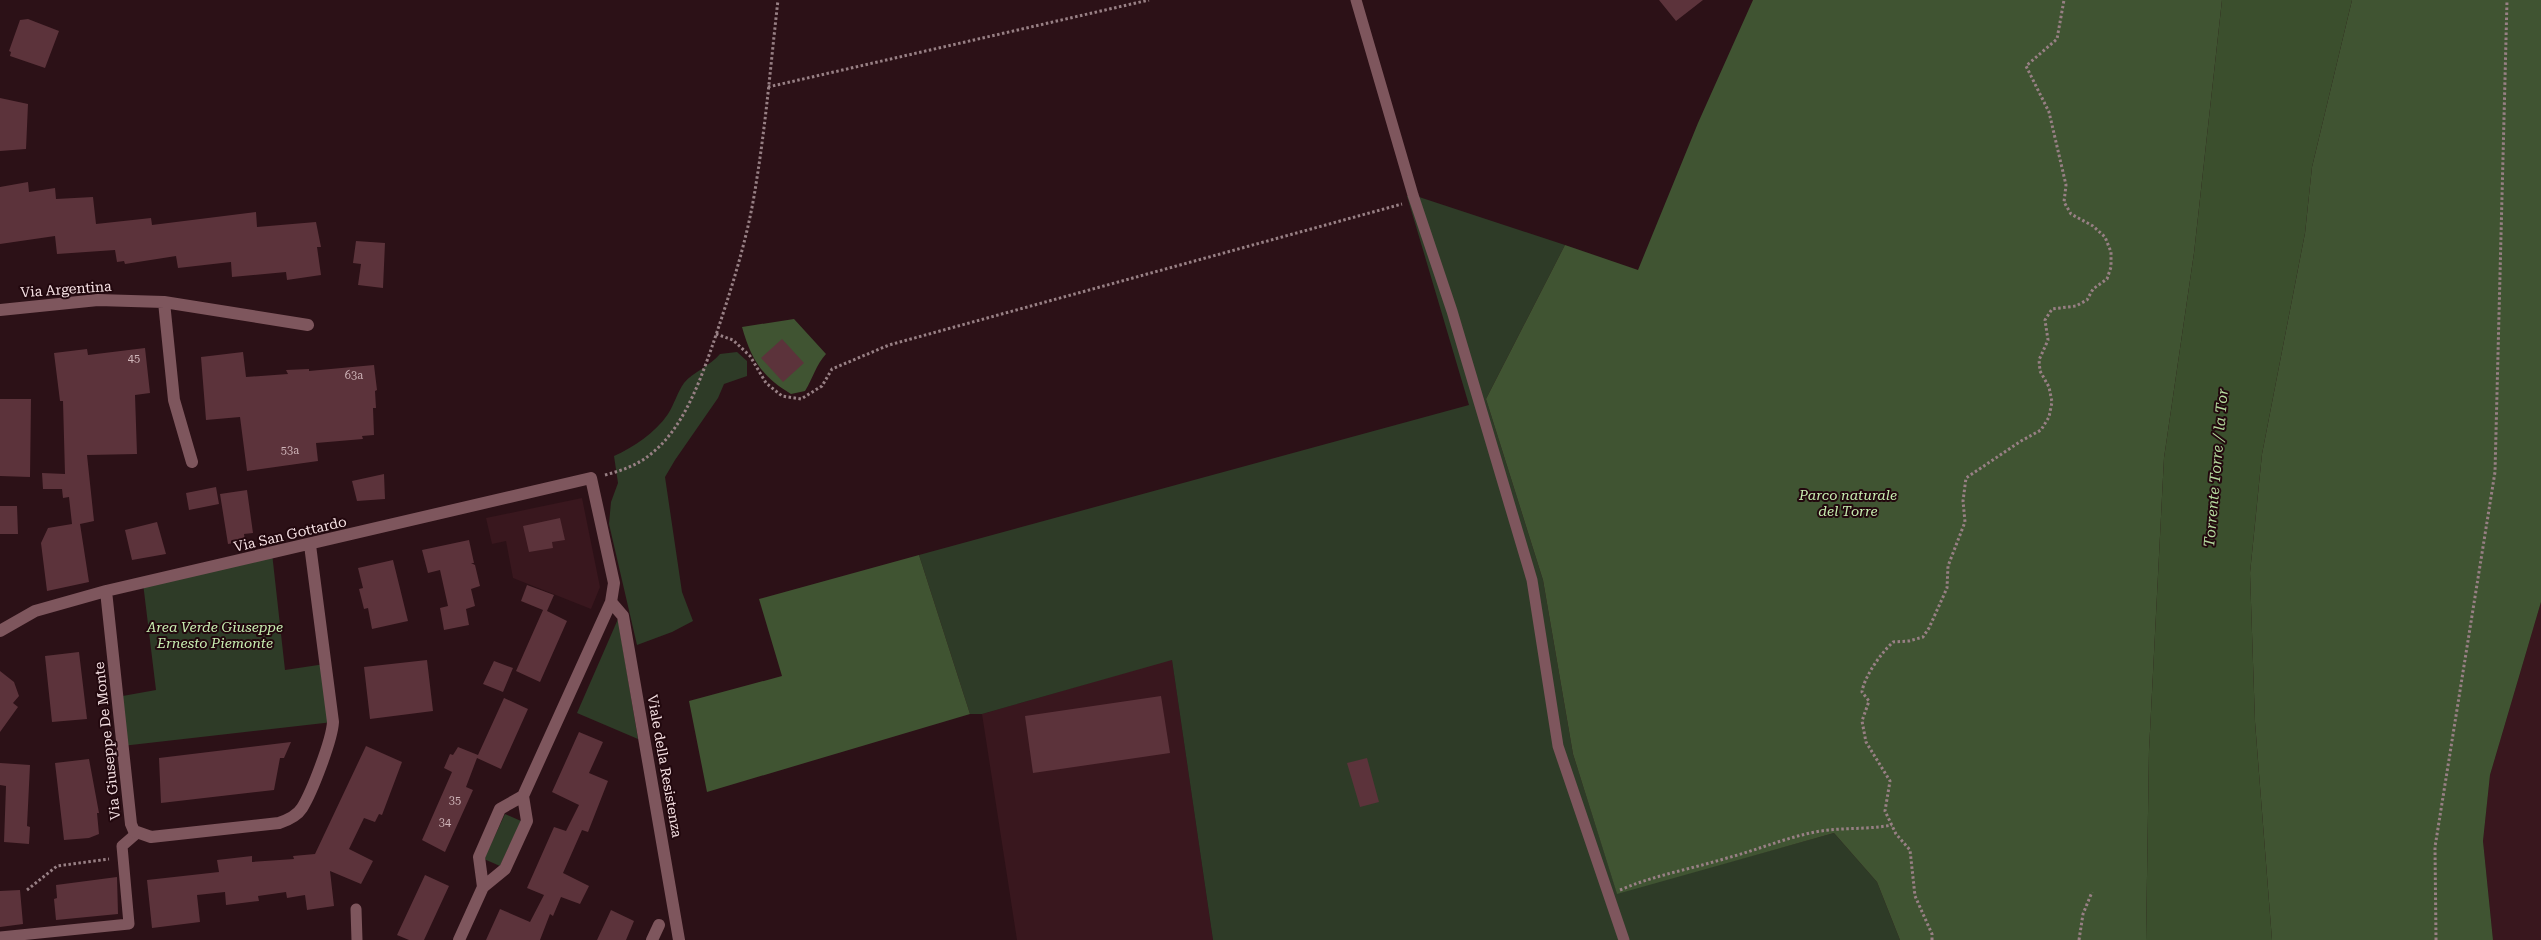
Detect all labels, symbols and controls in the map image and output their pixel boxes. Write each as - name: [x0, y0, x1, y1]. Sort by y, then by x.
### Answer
- street label: Via Argentina: [20, 278, 113, 300]
- house number: 45: [128, 352, 140, 365]
- house number: 63a: [345, 369, 363, 382]
- water label: Torrente Torre / la Tor: [2200, 387, 2232, 548]
- house number: 53a: [281, 444, 299, 457]
- park label: Parco naturale del Torre: [1798, 487, 1897, 519]
- street label: Via San Gottardo: [232, 513, 348, 555]
- park label: Area Verde Giuseppe Ernesto Piemonte: [146, 619, 283, 651]
- street label: Via Giuseppe De Monte: [91, 661, 123, 821]
- street label: Viale della Resistenza: [645, 693, 686, 839]
- house number: 35: [449, 794, 461, 807]
- house number: 34: [439, 816, 452, 829]

